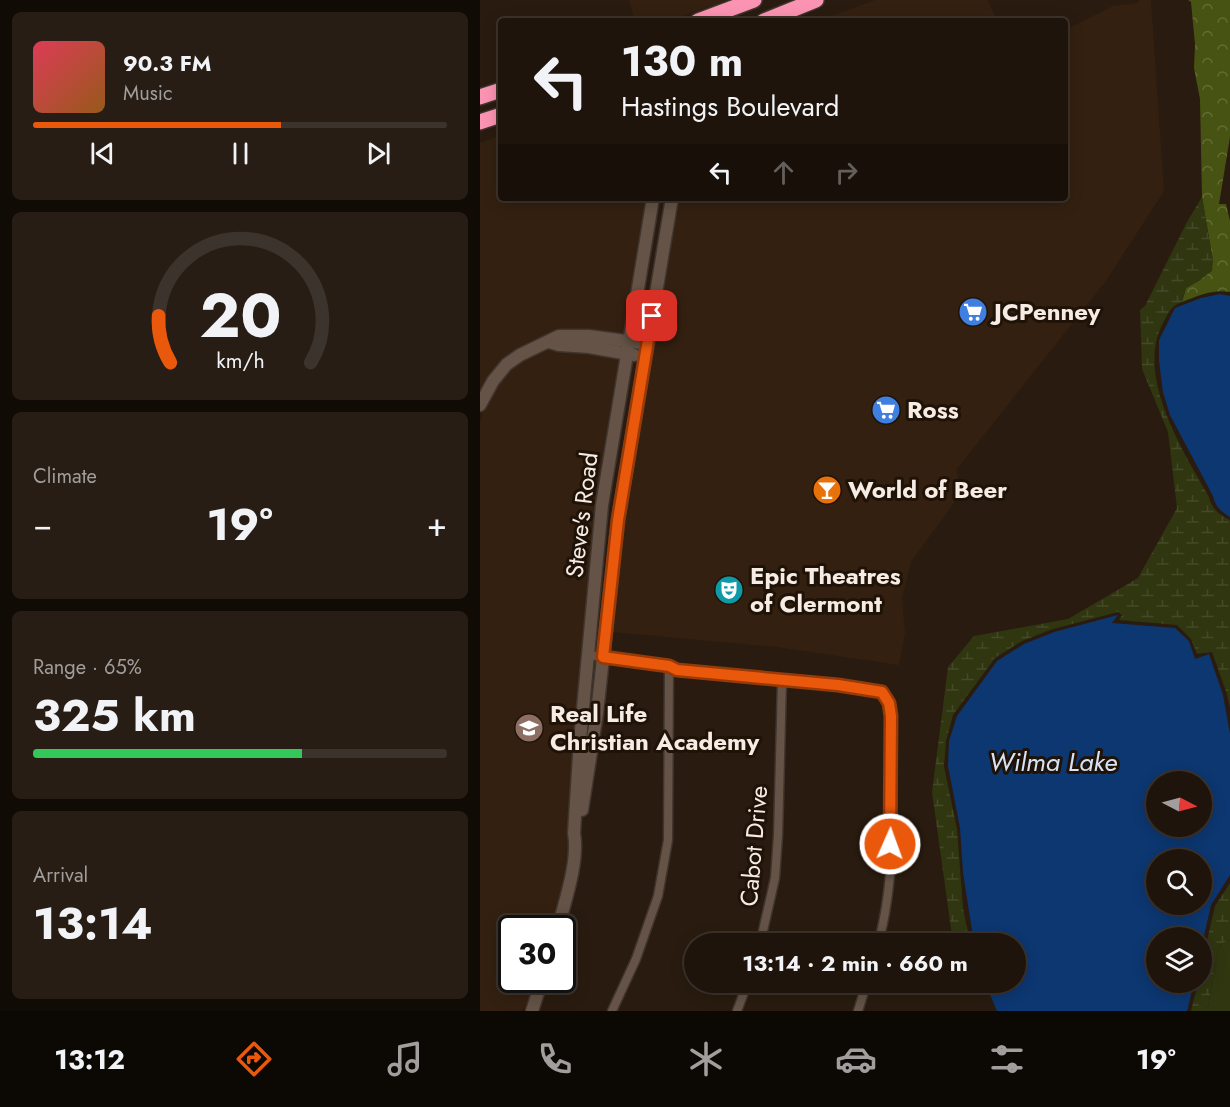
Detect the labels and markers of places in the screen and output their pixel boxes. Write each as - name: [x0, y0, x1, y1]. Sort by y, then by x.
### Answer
- pin: [626, 290, 677, 341]
- place label: JCPenney: [990, 294, 1101, 329]
- supermarket icon: JCPenney: [957, 296, 989, 328]
- place label: Ross: [907, 392, 959, 427]
- supermarket icon: Ross: [870, 394, 902, 426]
- place label: World of Beer: [848, 472, 1007, 507]
- bar icon: World of Beer: [811, 474, 843, 506]
- place label: Epic Theatres of Clermont: [750, 558, 901, 621]
- theatre icon: Epic Theatres of Clermont: [713, 574, 745, 606]
- place label: Real Life Christian Academy: [550, 696, 760, 759]
- school or university icon: Real Life Christian Academy: [513, 712, 545, 744]

